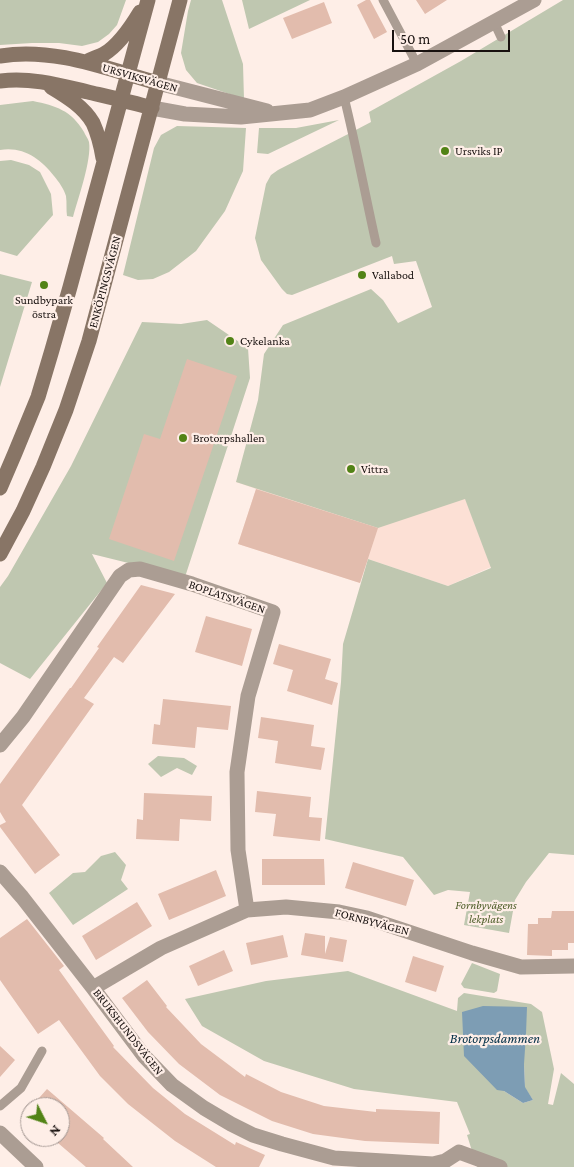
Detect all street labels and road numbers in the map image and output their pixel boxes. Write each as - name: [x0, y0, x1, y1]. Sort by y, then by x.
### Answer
- street label: URSVIKSVÄGEN: [101, 60, 179, 96]
- street label: ENKÖPINGSVÄGEN: [86, 234, 124, 330]
- street label: BOPLATSVÄGEN: [187, 577, 267, 617]
- street label: FORNBYVÄGEN: [333, 905, 411, 939]
- street label: BRUKSHUNDSVÄGEN: [90, 986, 166, 1078]

